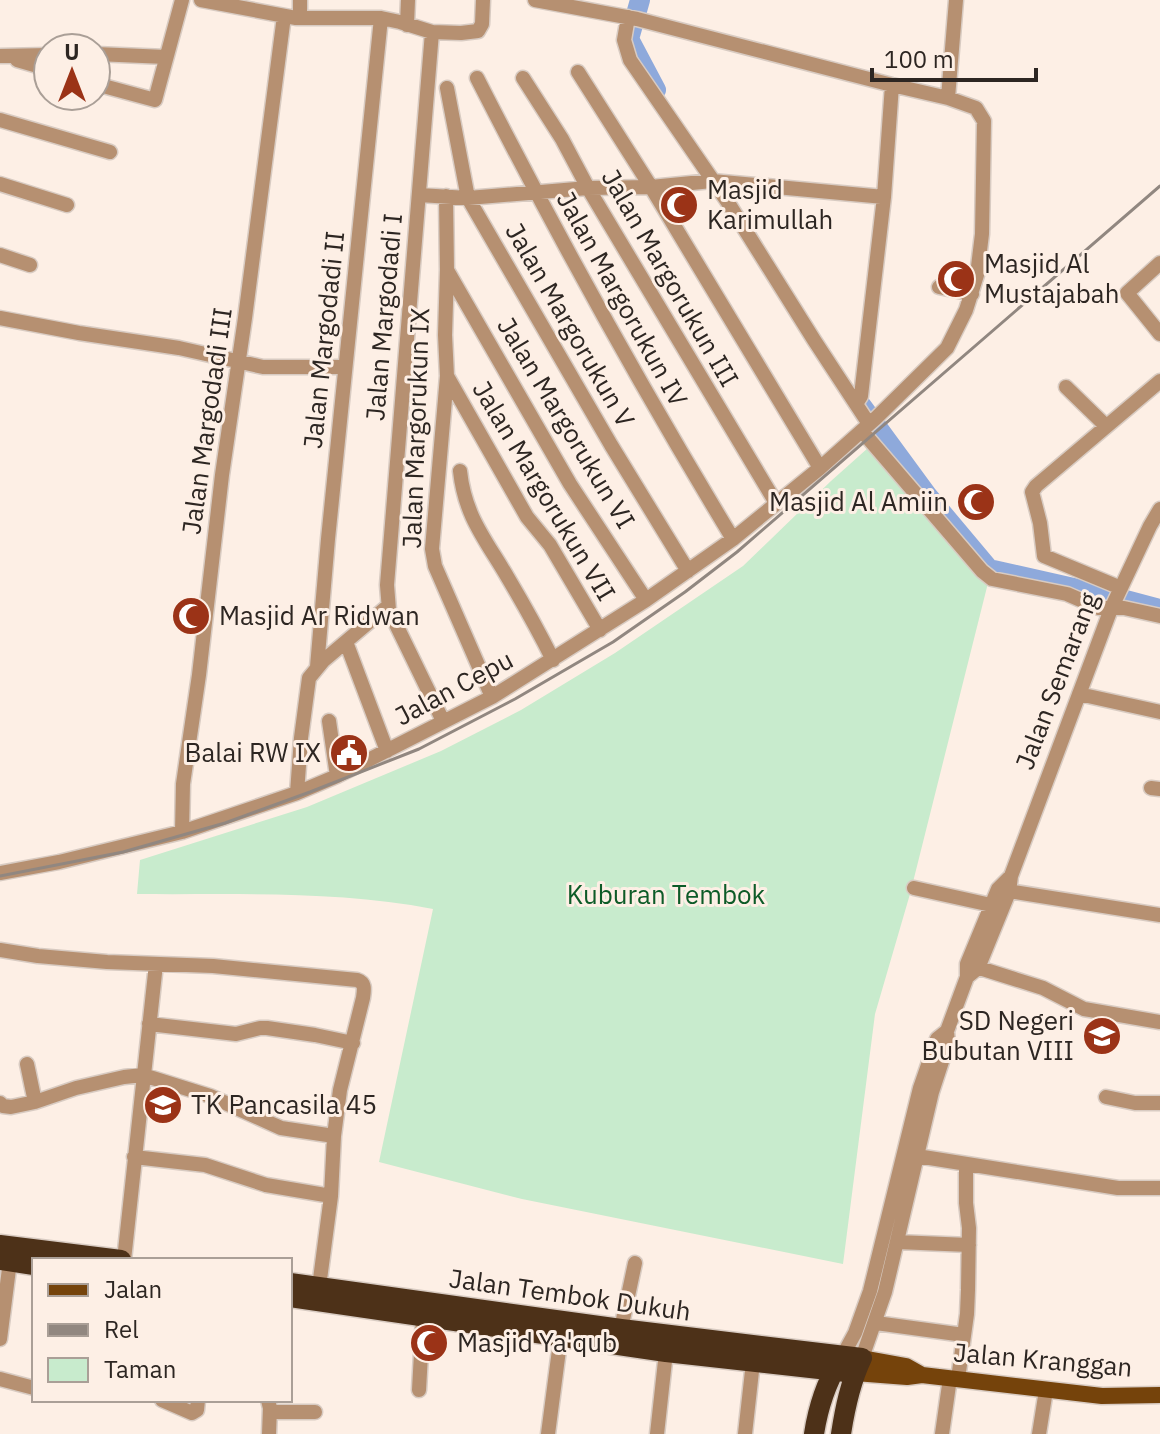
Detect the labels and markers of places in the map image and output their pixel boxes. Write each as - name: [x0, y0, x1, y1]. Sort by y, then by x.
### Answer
- place label: Masjid Karimullah: [707, 172, 833, 236]
- mosque icon: Masjid Karimullah: [658, 184, 700, 226]
- place label: Masjid Al Mustajabah: [984, 246, 1120, 310]
- mosque icon: Masjid Al Mustajabah: [935, 258, 977, 300]
- mosque icon: Masjid Al Amiin: [955, 481, 997, 523]
- place label: Masjid Al Amiin: [769, 484, 948, 518]
- mosque icon: Masjid Ar Ridwan: [170, 595, 212, 637]
- place label: Masjid Ar Ridwan: [219, 598, 420, 632]
- public building icon: Balai RW IX: [328, 732, 370, 774]
- place label: Balai RW IX: [184, 735, 321, 769]
- place label: SD Negeri Bubutan VIII: [921, 1003, 1074, 1067]
- school or university icon: SD Negeri Bubutan VIII: [1081, 1015, 1123, 1057]
- school or university icon: TK Pancasila 45: [142, 1084, 184, 1126]
- place label: TK Pancasila 45: [191, 1087, 377, 1121]
- mosque icon: Masjid Ya'qub: [408, 1322, 450, 1364]
- place label: Masjid Ya'qub: [457, 1325, 617, 1359]

